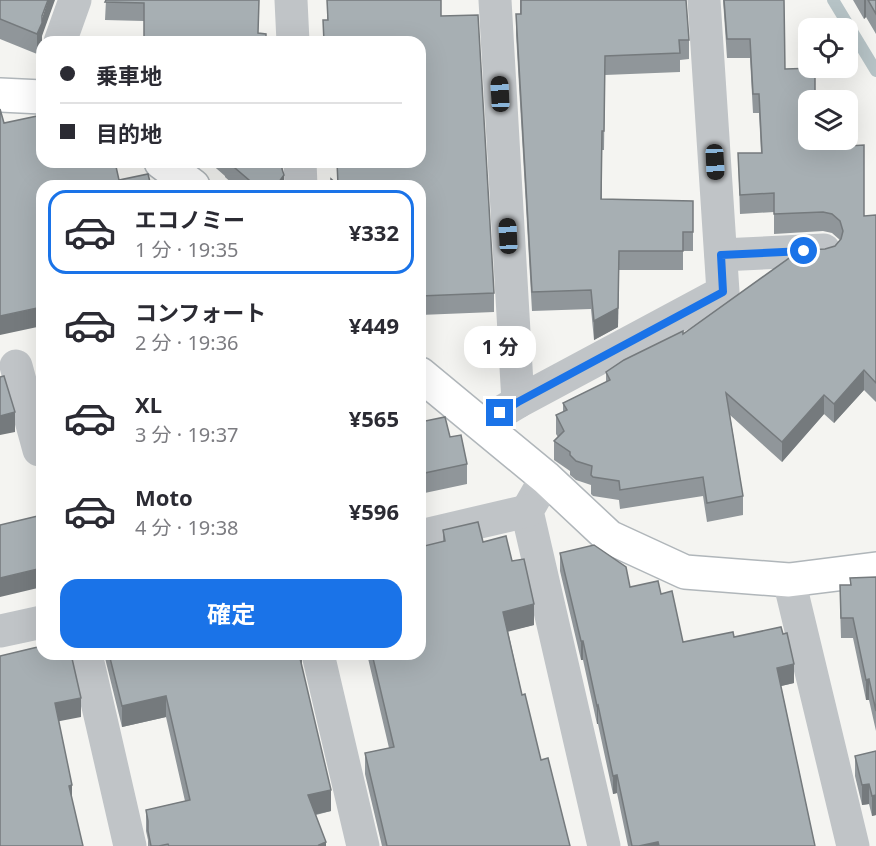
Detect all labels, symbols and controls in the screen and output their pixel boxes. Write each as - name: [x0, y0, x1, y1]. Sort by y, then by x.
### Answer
- map controls: [798, 18, 858, 150]
- button: locate: [798, 18, 858, 78]
- text: 乗車地: [96, 60, 162, 90]
- car: [490, 76, 510, 112]
- button: layers: [798, 90, 858, 150]
- text: 目的地: [96, 118, 162, 148]
- car: [705, 144, 725, 180]
- text: エコノミー: [135, 204, 245, 234]
- icon: car: [63, 205, 117, 259]
- text: ¥332: [349, 217, 399, 247]
- car: [498, 218, 518, 254]
- text: 1 分 · 19:35: [135, 236, 239, 263]
- route start: [790, 237, 817, 264]
- text: コンフォート: [135, 297, 266, 327]
- icon: car: [63, 298, 117, 352]
- text: ¥449: [349, 310, 399, 340]
- callout: 1 分: [464, 326, 536, 368]
- text: 2 分 · 19:36: [135, 329, 239, 356]
- text: 1 分: [482, 333, 518, 360]
- text: XL: [135, 389, 162, 419]
- icon: car: [63, 391, 117, 445]
- route end: [486, 399, 513, 426]
- text: ¥565: [349, 403, 399, 433]
- text: 3 分 · 19:37: [135, 421, 239, 448]
- text: Moto: [135, 482, 193, 512]
- icon: car: [63, 484, 117, 538]
- text: ¥596: [349, 496, 399, 526]
- text: 4 分 · 19:38: [135, 514, 239, 541]
- button: 確定: [60, 579, 402, 648]

